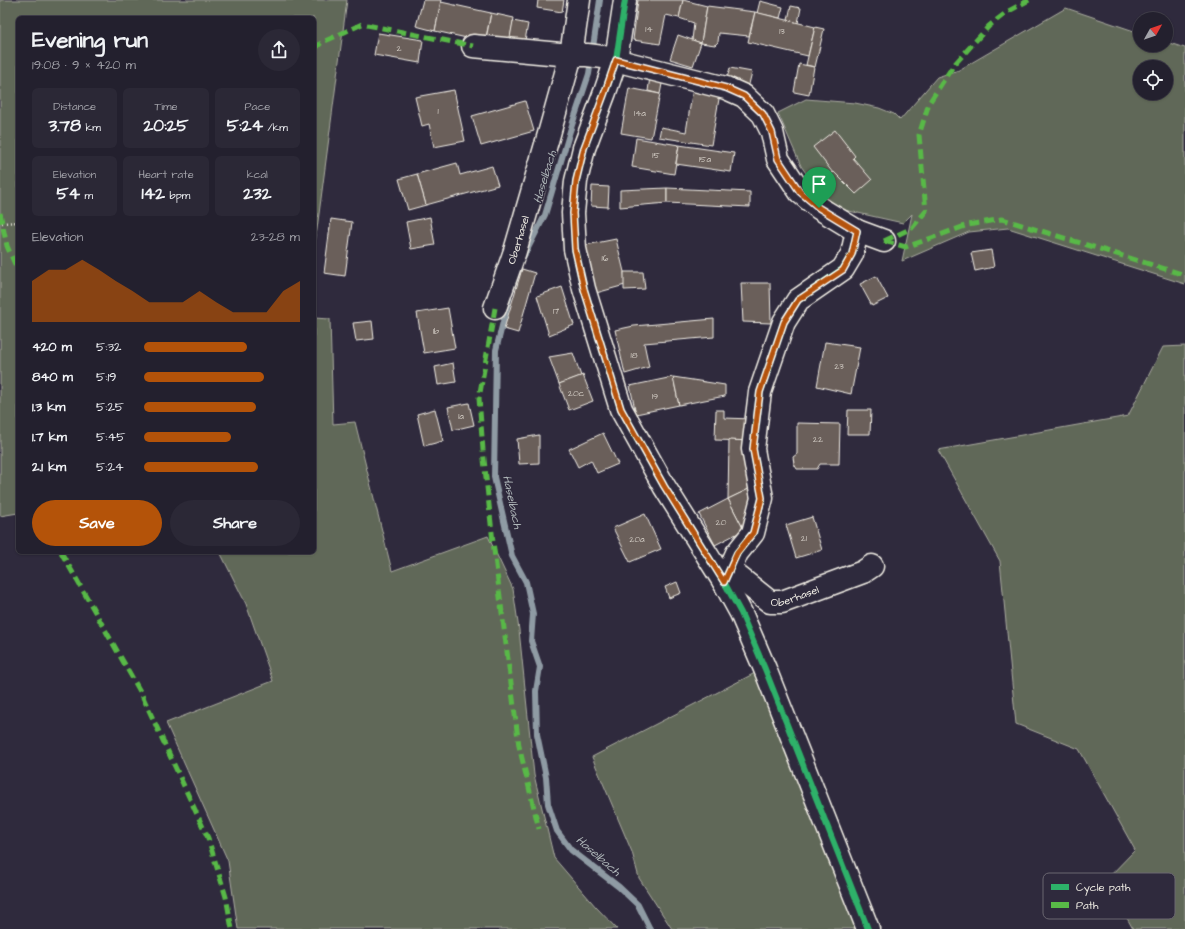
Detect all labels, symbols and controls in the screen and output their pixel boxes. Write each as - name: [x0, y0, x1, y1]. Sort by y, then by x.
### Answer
- north arrow: [1133, 12, 1173, 52]
- map controls: [1133, 12, 1173, 100]
- house number: 14: [645, 23, 653, 36]
- text: Evening run: [32, 25, 148, 56]
- house number: 13: [779, 25, 785, 38]
- button: share: [258, 29, 300, 71]
- house number: 2: [396, 42, 402, 55]
- text: 19:08 · 9 × 420 m: [32, 56, 136, 74]
- button: locate: [1133, 60, 1173, 100]
- text: Distance: [53, 99, 96, 114]
- text: Time: [154, 99, 178, 114]
- text: Pace: [245, 99, 270, 114]
- house number: 1: [437, 105, 439, 118]
- house number: 14a: [634, 107, 646, 120]
- text: 3.78: [49, 114, 81, 138]
- text: 20:25: [143, 114, 189, 138]
- text: 5:24: [227, 114, 263, 138]
- text: km: [81, 120, 101, 135]
- text: /km: [263, 120, 288, 135]
- water label: Haselbach: [529, 148, 561, 205]
- house number: 15: [652, 149, 660, 162]
- house number: 15a: [699, 153, 711, 166]
- text: Elevation: [53, 167, 96, 182]
- text: Heart rate: [138, 167, 194, 182]
- text: kcal: [247, 167, 268, 182]
- pin: [802, 167, 836, 208]
- icon: arrive: [808, 173, 830, 195]
- text: 54: [56, 182, 80, 206]
- text: 142: [142, 182, 165, 206]
- text: 232: [243, 182, 271, 206]
- text: m: [80, 188, 93, 203]
- text: bpm: [165, 188, 190, 203]
- street label: Oberhasel: [504, 214, 532, 266]
- text: Elevation: [32, 228, 83, 246]
- text: 23–28 m: [251, 228, 300, 246]
- house number: 16: [602, 252, 609, 265]
- house number: 17: [553, 305, 560, 318]
- house number: 1b: [433, 325, 439, 338]
- text: 420 m: [32, 338, 72, 356]
- text: 5:32: [96, 338, 121, 356]
- house number: 18: [631, 349, 638, 362]
- house number: 23: [834, 360, 844, 373]
- text: 840 m: [32, 368, 73, 386]
- text: 5:19: [96, 368, 116, 386]
- house number: 20c: [568, 387, 585, 400]
- house number: 19: [652, 390, 658, 403]
- text: 1.3 km: [32, 398, 65, 416]
- text: 5:25: [96, 398, 124, 416]
- house number: 1a: [458, 410, 464, 423]
- text: 1.7 km: [32, 428, 67, 446]
- text: 5:45: [96, 428, 125, 446]
- house number: 22: [813, 433, 824, 446]
- text: 2.1 km: [32, 458, 66, 476]
- text: 5:24: [96, 458, 124, 476]
- water label: Haselbach: [498, 474, 526, 531]
- button: Save: [32, 500, 162, 546]
- button: Share: [170, 500, 300, 546]
- house number: 20: [716, 516, 727, 529]
- house number: 21: [801, 532, 807, 545]
- house number: 20a: [629, 533, 645, 546]
- street label: Oberhasel: [771, 581, 821, 610]
- water label: Haselbach: [572, 832, 625, 881]
- legend: [1043, 873, 1175, 919]
- text: Cycle path: [1076, 880, 1131, 896]
- text: Path: [1076, 898, 1099, 913]

